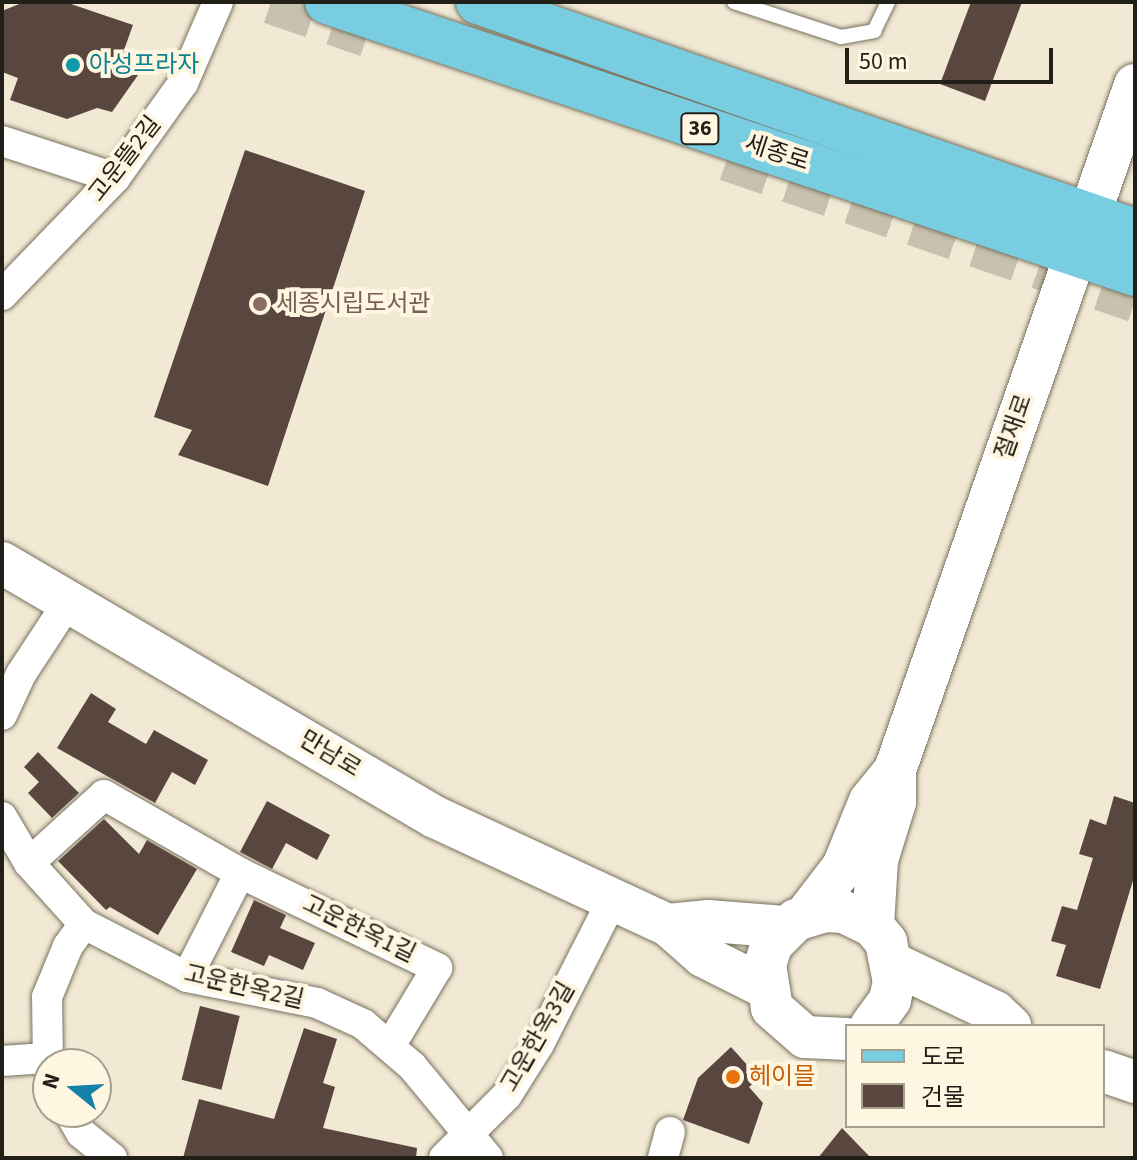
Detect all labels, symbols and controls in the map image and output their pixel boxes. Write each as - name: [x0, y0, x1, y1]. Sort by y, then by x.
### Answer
- scale bar: [849, 32, 1057, 82]
- text: 50 m: [859, 44, 908, 79]
- place label: 아성프라자: [89, 51, 199, 79]
- marker: 아성프라자: [64, 56, 82, 74]
- street label: 고운뜰2길: [83, 111, 167, 207]
- road number: 36: [680, 111, 720, 147]
- street label: 세종로: [741, 129, 813, 177]
- place label: 세종시립도서관: [276, 290, 431, 318]
- marker: 세종시립도서관: [251, 295, 269, 313]
- street label: 절재로: [990, 391, 1038, 463]
- street label: 만남로: [294, 725, 366, 783]
- street label: 고운한옥1길: [298, 889, 420, 969]
- street label: 고운한옥2길: [181, 959, 307, 1015]
- street label: 고운한옥3길: [495, 977, 581, 1097]
- legend: [845, 1024, 1105, 1128]
- text: 도로: [921, 1040, 965, 1075]
- north arrow: [32, 1048, 112, 1128]
- place label: 헤이믈: [749, 1063, 815, 1091]
- marker: 헤이믈: [724, 1068, 742, 1086]
- text: N: [34, 1069, 69, 1093]
- text: 건물: [921, 1080, 965, 1115]

